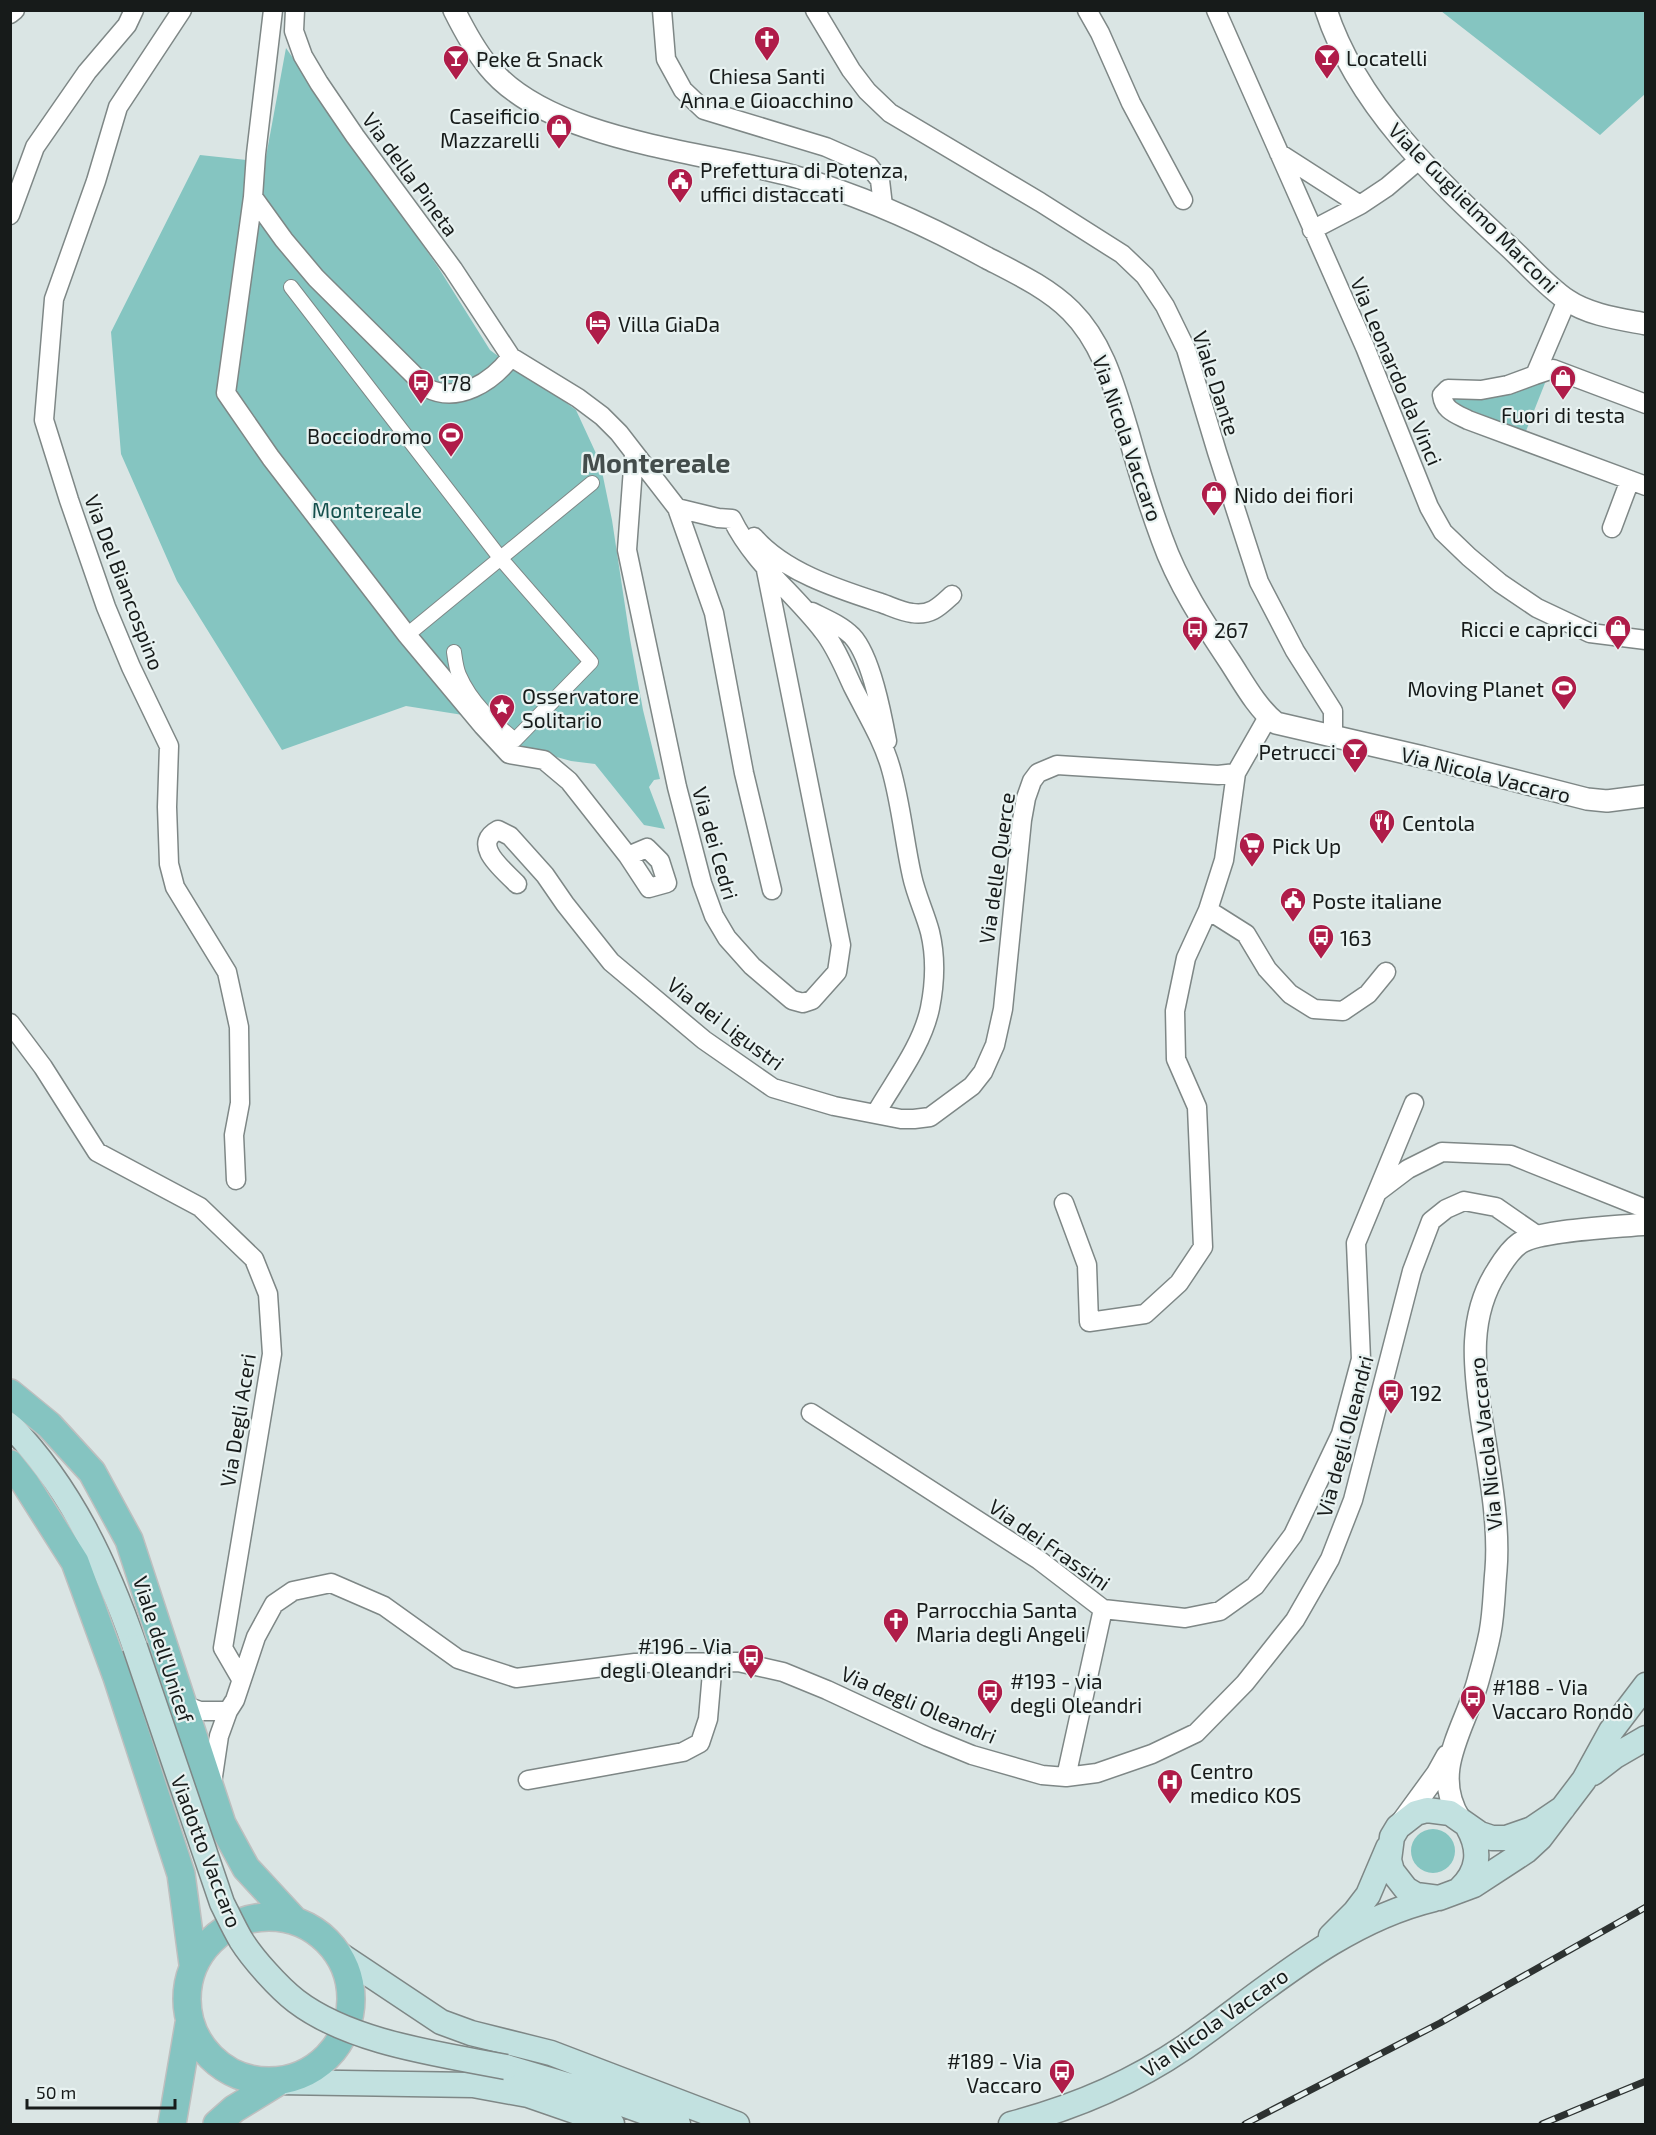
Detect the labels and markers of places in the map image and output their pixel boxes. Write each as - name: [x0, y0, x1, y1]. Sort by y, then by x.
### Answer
- church icon: Chiesa Santi Anna e Gioacchino: [752, 24, 782, 62]
- bar icon: Locatelli: [1312, 42, 1342, 80]
- bar icon: Peke & Snack: [441, 43, 471, 81]
- place label: Locatelli: [1346, 45, 1427, 70]
- place label: Peke & Snack: [476, 46, 604, 71]
- place label: Chiesa Santi Anna e Gioacchino: [680, 63, 854, 112]
- place label: Caseificio Mazzarelli: [440, 103, 540, 152]
- shop icon: Caseificio Mazzarelli: [544, 112, 574, 150]
- place label: Prefettura di Potenza, uffici distaccati: [700, 157, 908, 206]
- public building icon: Prefettura di Potenza, uffici distaccati: [665, 166, 695, 204]
- hotel icon: Villa GiaDa: [583, 308, 613, 346]
- place label: Villa GiaDa: [618, 311, 720, 336]
- shop icon: Fuori di testa: [1548, 363, 1578, 401]
- bus stop icon: 178: [406, 367, 436, 405]
- place label: 178: [440, 370, 472, 395]
- place label: Fuori di testa: [1501, 402, 1625, 427]
- sports icon: Bocciodromo: [436, 420, 466, 458]
- place label: Bocciodromo: [307, 423, 432, 448]
- shop icon: Nido dei fiori: [1199, 479, 1229, 517]
- place label: Nido dei fiori: [1234, 482, 1354, 507]
- shop icon: Ricci e capricci: [1603, 613, 1633, 651]
- bus stop icon: 267: [1180, 614, 1210, 652]
- place label: Ricci e capricci: [1460, 616, 1598, 641]
- place label: 267: [1214, 617, 1249, 642]
- sports icon: Moving Planet: [1549, 673, 1579, 711]
- place label: Moving Planet: [1407, 676, 1544, 701]
- place label: Osservatore Solitario: [522, 683, 639, 732]
- place icon: Osservatore Solitario: [487, 692, 517, 730]
- bar icon: Petrucci: [1340, 736, 1370, 774]
- place label: Petrucci: [1258, 739, 1336, 764]
- restaurant icon: Centola: [1367, 807, 1397, 845]
- place label: Centola: [1402, 810, 1475, 835]
- supermarket icon: Pick Up: [1237, 830, 1267, 868]
- place label: Pick Up: [1272, 833, 1341, 858]
- public building icon: Poste italiane: [1278, 885, 1308, 923]
- place label: Poste italiane: [1312, 888, 1442, 913]
- bus stop icon: 163: [1306, 922, 1336, 960]
- place label: 163: [1340, 925, 1372, 950]
- bus stop icon: 192: [1376, 1377, 1406, 1415]
- place label: 192: [1410, 1380, 1442, 1405]
- place label: Parrocchia Santa Maria degli Angeli: [916, 1597, 1086, 1646]
- church icon: Parrocchia Santa Maria degli Angeli: [881, 1606, 911, 1644]
- place label: #196 - Via degli Oleandri: [600, 1633, 732, 1682]
- bus stop icon: #196 - Via degli Oleandri: [736, 1642, 766, 1680]
- place label: #193 - via degli Oleandri: [1010, 1668, 1142, 1717]
- place label: #188 - Via Vaccaro Rondò: [1492, 1674, 1633, 1723]
- bus stop icon: #193 - via degli Oleandri: [975, 1677, 1005, 1715]
- bus stop icon: #188 - Via Vaccaro Rondò: [1458, 1683, 1488, 1721]
- place label: Centro medico KOS: [1190, 1758, 1301, 1807]
- hospital icon: Centro medico KOS: [1155, 1767, 1185, 1805]
- place label: #189 - Via Vaccaro: [947, 2048, 1042, 2097]
- bus stop icon: #189 - Via Vaccaro: [1047, 2057, 1077, 2095]

